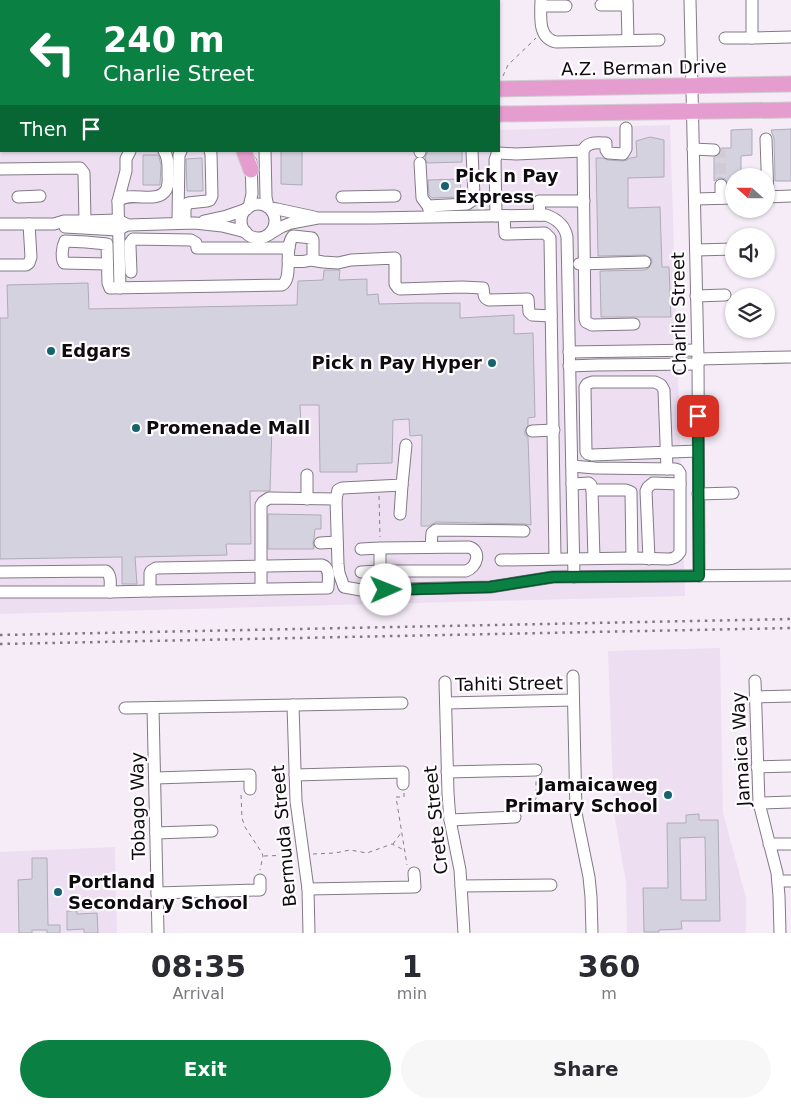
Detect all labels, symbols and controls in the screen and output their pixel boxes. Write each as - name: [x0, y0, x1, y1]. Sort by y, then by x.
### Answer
- icon: left: [20, 20, 85, 85]
- text: 240 m: [103, 20, 225, 60]
- street label: A.Z. Berman Drive: [561, 56, 727, 79]
- text: Charlie Street: [103, 61, 254, 86]
- icon: arrive: [77, 115, 105, 143]
- text: Then: [20, 118, 67, 140]
- place label: Pick n Pay Express: [455, 165, 559, 207]
- north arrow: [725, 168, 775, 218]
- map controls: [725, 168, 775, 338]
- marker: Pick n Pay Express: [439, 180, 451, 192]
- button: sound: [725, 228, 775, 278]
- street label: Charlie Street: [667, 252, 690, 376]
- button: layers: [725, 288, 775, 338]
- place label: Edgars: [61, 340, 131, 361]
- marker: Edgars: [45, 345, 57, 357]
- place label: Pick n Pay Hyper: [312, 352, 482, 373]
- marker: Pick n Pay Hyper: [486, 357, 498, 369]
- pin: [677, 395, 719, 437]
- icon: arrive: [684, 402, 712, 430]
- place label: Promenade Mall: [146, 417, 310, 438]
- marker: Promenade Mall: [130, 422, 142, 434]
- position arrow: [359, 563, 411, 615]
- street label: Tahiti Street: [454, 672, 563, 695]
- street label: Jamaica Way: [727, 691, 754, 808]
- street label: Tobago Way: [126, 752, 149, 861]
- street label: Bermuda Street: [267, 764, 300, 908]
- street label: Crete Street: [419, 765, 452, 875]
- place label: Jamaicaweg Primary School: [505, 774, 658, 816]
- marker: Jamaicaweg Primary School: [662, 789, 674, 801]
- place label: Portland Secondary School: [68, 871, 248, 913]
- marker: Portland Secondary School: [52, 886, 64, 898]
- text: 08:35: [151, 949, 246, 984]
- text: 1: [401, 949, 422, 984]
- text: 360: [578, 949, 640, 984]
- text: Arrival: [172, 984, 224, 1003]
- text: min: [397, 984, 427, 1003]
- text: m: [601, 984, 617, 1003]
- button: Exit: [20, 1040, 391, 1098]
- button: Share: [401, 1040, 771, 1098]

